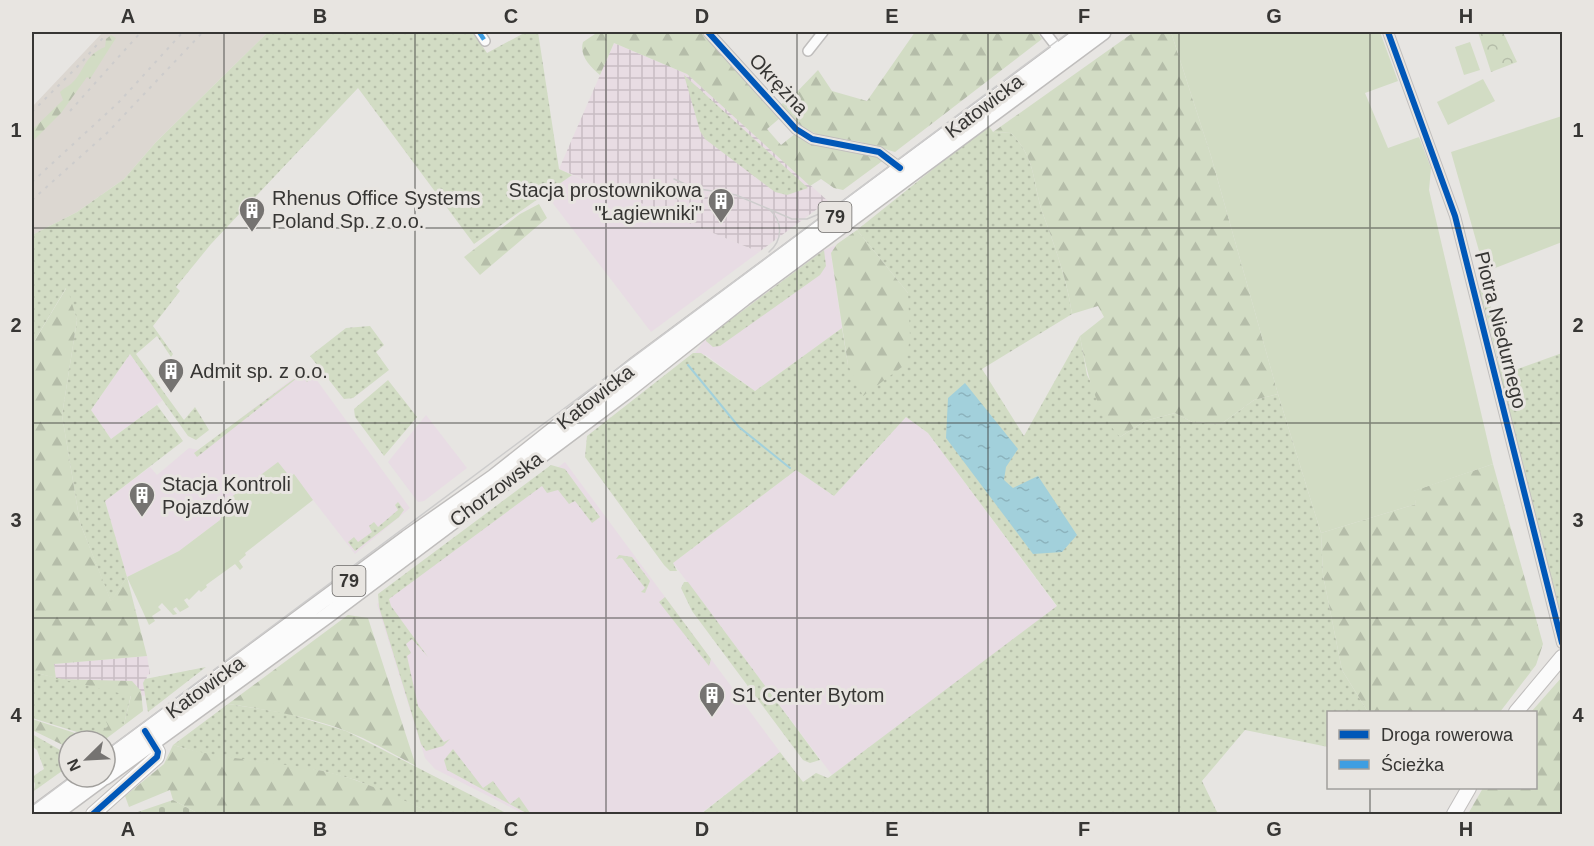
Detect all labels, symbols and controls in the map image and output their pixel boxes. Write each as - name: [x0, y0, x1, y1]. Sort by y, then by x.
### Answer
- text: A: [121, 5, 135, 27]
- text: B: [313, 5, 327, 27]
- text: C: [504, 5, 518, 27]
- text: D: [695, 5, 709, 27]
- text: E: [885, 5, 899, 27]
- text: F: [1078, 5, 1090, 27]
- text: G: [1266, 5, 1282, 27]
- text: H: [1459, 5, 1473, 27]
- street label: Okrężna: [745, 49, 813, 120]
- street label: Katowicka: [941, 69, 1028, 142]
- text: 1: [10, 119, 22, 141]
- text: 1: [1572, 119, 1584, 141]
- place label: Stacja prostownikowa "Łagiewniki": [509, 179, 703, 224]
- building icon: Stacja prostownikowa "Łagiewniki": [706, 186, 736, 224]
- place label: Rhenus Office Systems Poland Sp. z o.o.: [272, 187, 481, 232]
- building icon: Rhenus Office Systems Poland Sp. z o.o.: [237, 195, 267, 233]
- road number: 79: [818, 202, 852, 232]
- street label: Piotra Niedurnego: [1471, 249, 1531, 411]
- text: 2: [10, 314, 22, 336]
- text: 2: [1572, 314, 1584, 336]
- building icon: Admit sp. z o.o.: [156, 356, 186, 394]
- place label: Admit sp. z o.o.: [190, 360, 328, 382]
- street label: Katowicka: [552, 360, 638, 434]
- street label: Chorzowska: [445, 447, 547, 531]
- place label: Stacja Kontroli Pojazdów: [162, 473, 291, 518]
- building icon: Stacja Kontroli Pojazdów: [127, 480, 157, 518]
- text: 3: [10, 509, 22, 531]
- text: 3: [1572, 509, 1584, 531]
- road number: 79: [332, 566, 366, 596]
- street label: Katowicka: [162, 651, 249, 723]
- building icon: S1 Center Bytom: [697, 680, 727, 718]
- place label: S1 Center Bytom: [732, 684, 884, 706]
- text: 4: [10, 704, 22, 726]
- text: 4: [1572, 704, 1584, 726]
- legend: [1327, 711, 1537, 789]
- text: Droga rowerowa: [1381, 725, 1514, 745]
- north arrow: [57, 729, 117, 789]
- text: Ścieżka: [1381, 754, 1445, 775]
- text: N: [64, 756, 84, 774]
- text: A: [121, 818, 135, 840]
- text: B: [313, 818, 327, 840]
- text: C: [504, 818, 518, 840]
- text: D: [695, 818, 709, 840]
- text: E: [885, 818, 899, 840]
- text: F: [1078, 818, 1090, 840]
- text: G: [1266, 818, 1282, 840]
- text: H: [1459, 818, 1473, 840]

